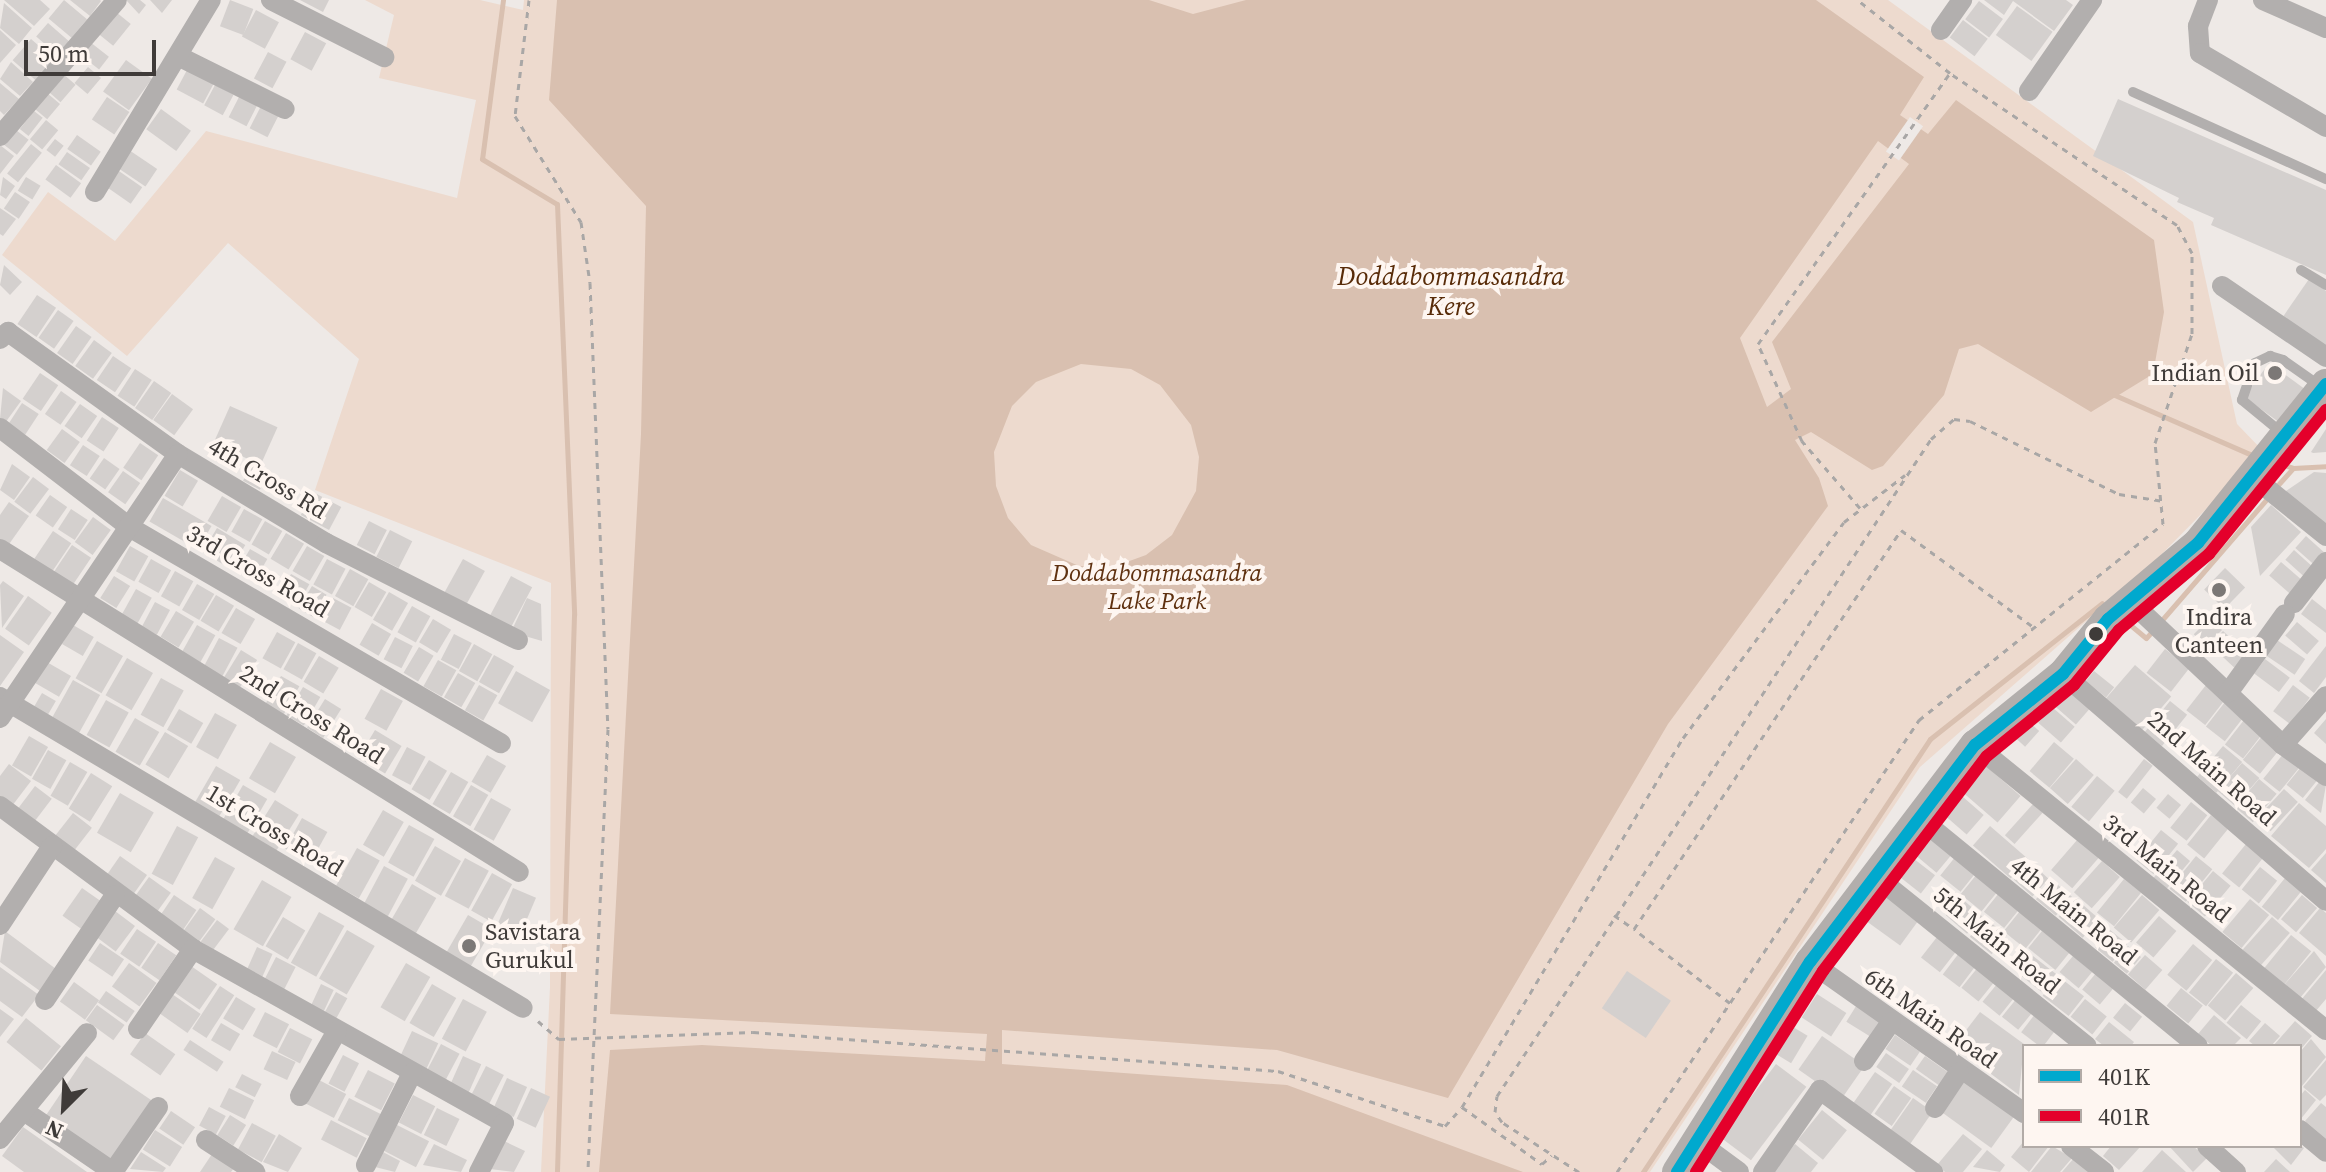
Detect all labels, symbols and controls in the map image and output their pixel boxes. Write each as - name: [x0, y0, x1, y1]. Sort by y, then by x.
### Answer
- scale bar: [28, 24, 160, 74]
- text: 50 m: [38, 37, 89, 70]
- water label: Doddabommasandra Kere: [1337, 261, 1565, 322]
- place label: Indian Oil: [2151, 359, 2259, 387]
- marker: Indian Oil: [2266, 364, 2284, 382]
- street label: 4th Cross Rd: [203, 431, 333, 525]
- street label: 3rd Cross Road: [181, 518, 335, 624]
- park label: Doddabommasandra Lake Park: [1052, 559, 1262, 615]
- marker: Indira Canteen: [2210, 581, 2228, 599]
- place label: Indira Canteen: [2175, 603, 2263, 659]
- unlabelled marker: [2088, 626, 2104, 642]
- street label: 2nd Cross Road: [234, 658, 390, 770]
- street label: 2nd Main Road: [2142, 704, 2282, 832]
- street label: 1st Cross Road: [201, 778, 349, 882]
- street label: 3rd Main Road: [2097, 808, 2237, 928]
- street label: 4th Main Road: [2005, 851, 2143, 971]
- street label: 5th Main Road: [1928, 880, 2066, 1000]
- place label: Savistara Gurukul: [485, 918, 581, 974]
- marker: Savistara Gurukul: [460, 937, 478, 955]
- street label: 6th Main Road: [1859, 962, 2003, 1074]
- legend: [2022, 1044, 2302, 1148]
- text: 401K: [2098, 1060, 2150, 1093]
- north arrow: [24, 1068, 104, 1148]
- text: 401R: [2098, 1100, 2150, 1133]
- text: N: [41, 1113, 68, 1147]

